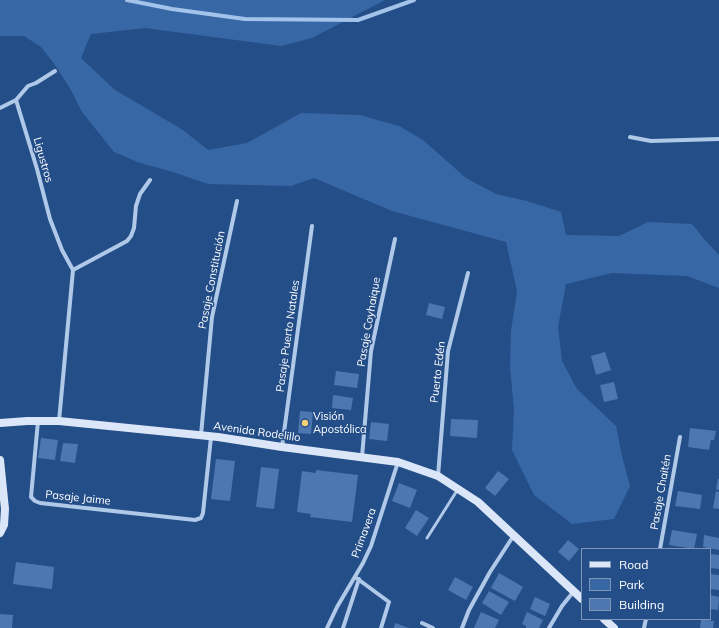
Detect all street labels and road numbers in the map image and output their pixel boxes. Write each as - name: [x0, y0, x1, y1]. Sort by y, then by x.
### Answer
- street label: Ligustros: [30, 136, 56, 184]
- street label: Pasaje Constitución: [196, 230, 228, 330]
- street label: Pasaje Coyhaique: [355, 276, 383, 368]
- street label: Pasaje Puerto Natales: [274, 279, 302, 393]
- street label: Puerto Edén: [428, 340, 448, 404]
- street label: Avenida Rodelillo: [213, 419, 301, 445]
- street label: Pasaje Chaitén: [648, 453, 674, 531]
- street label: Pasaje Jaime: [45, 488, 111, 508]
- street label: Primavera: [349, 506, 379, 560]

